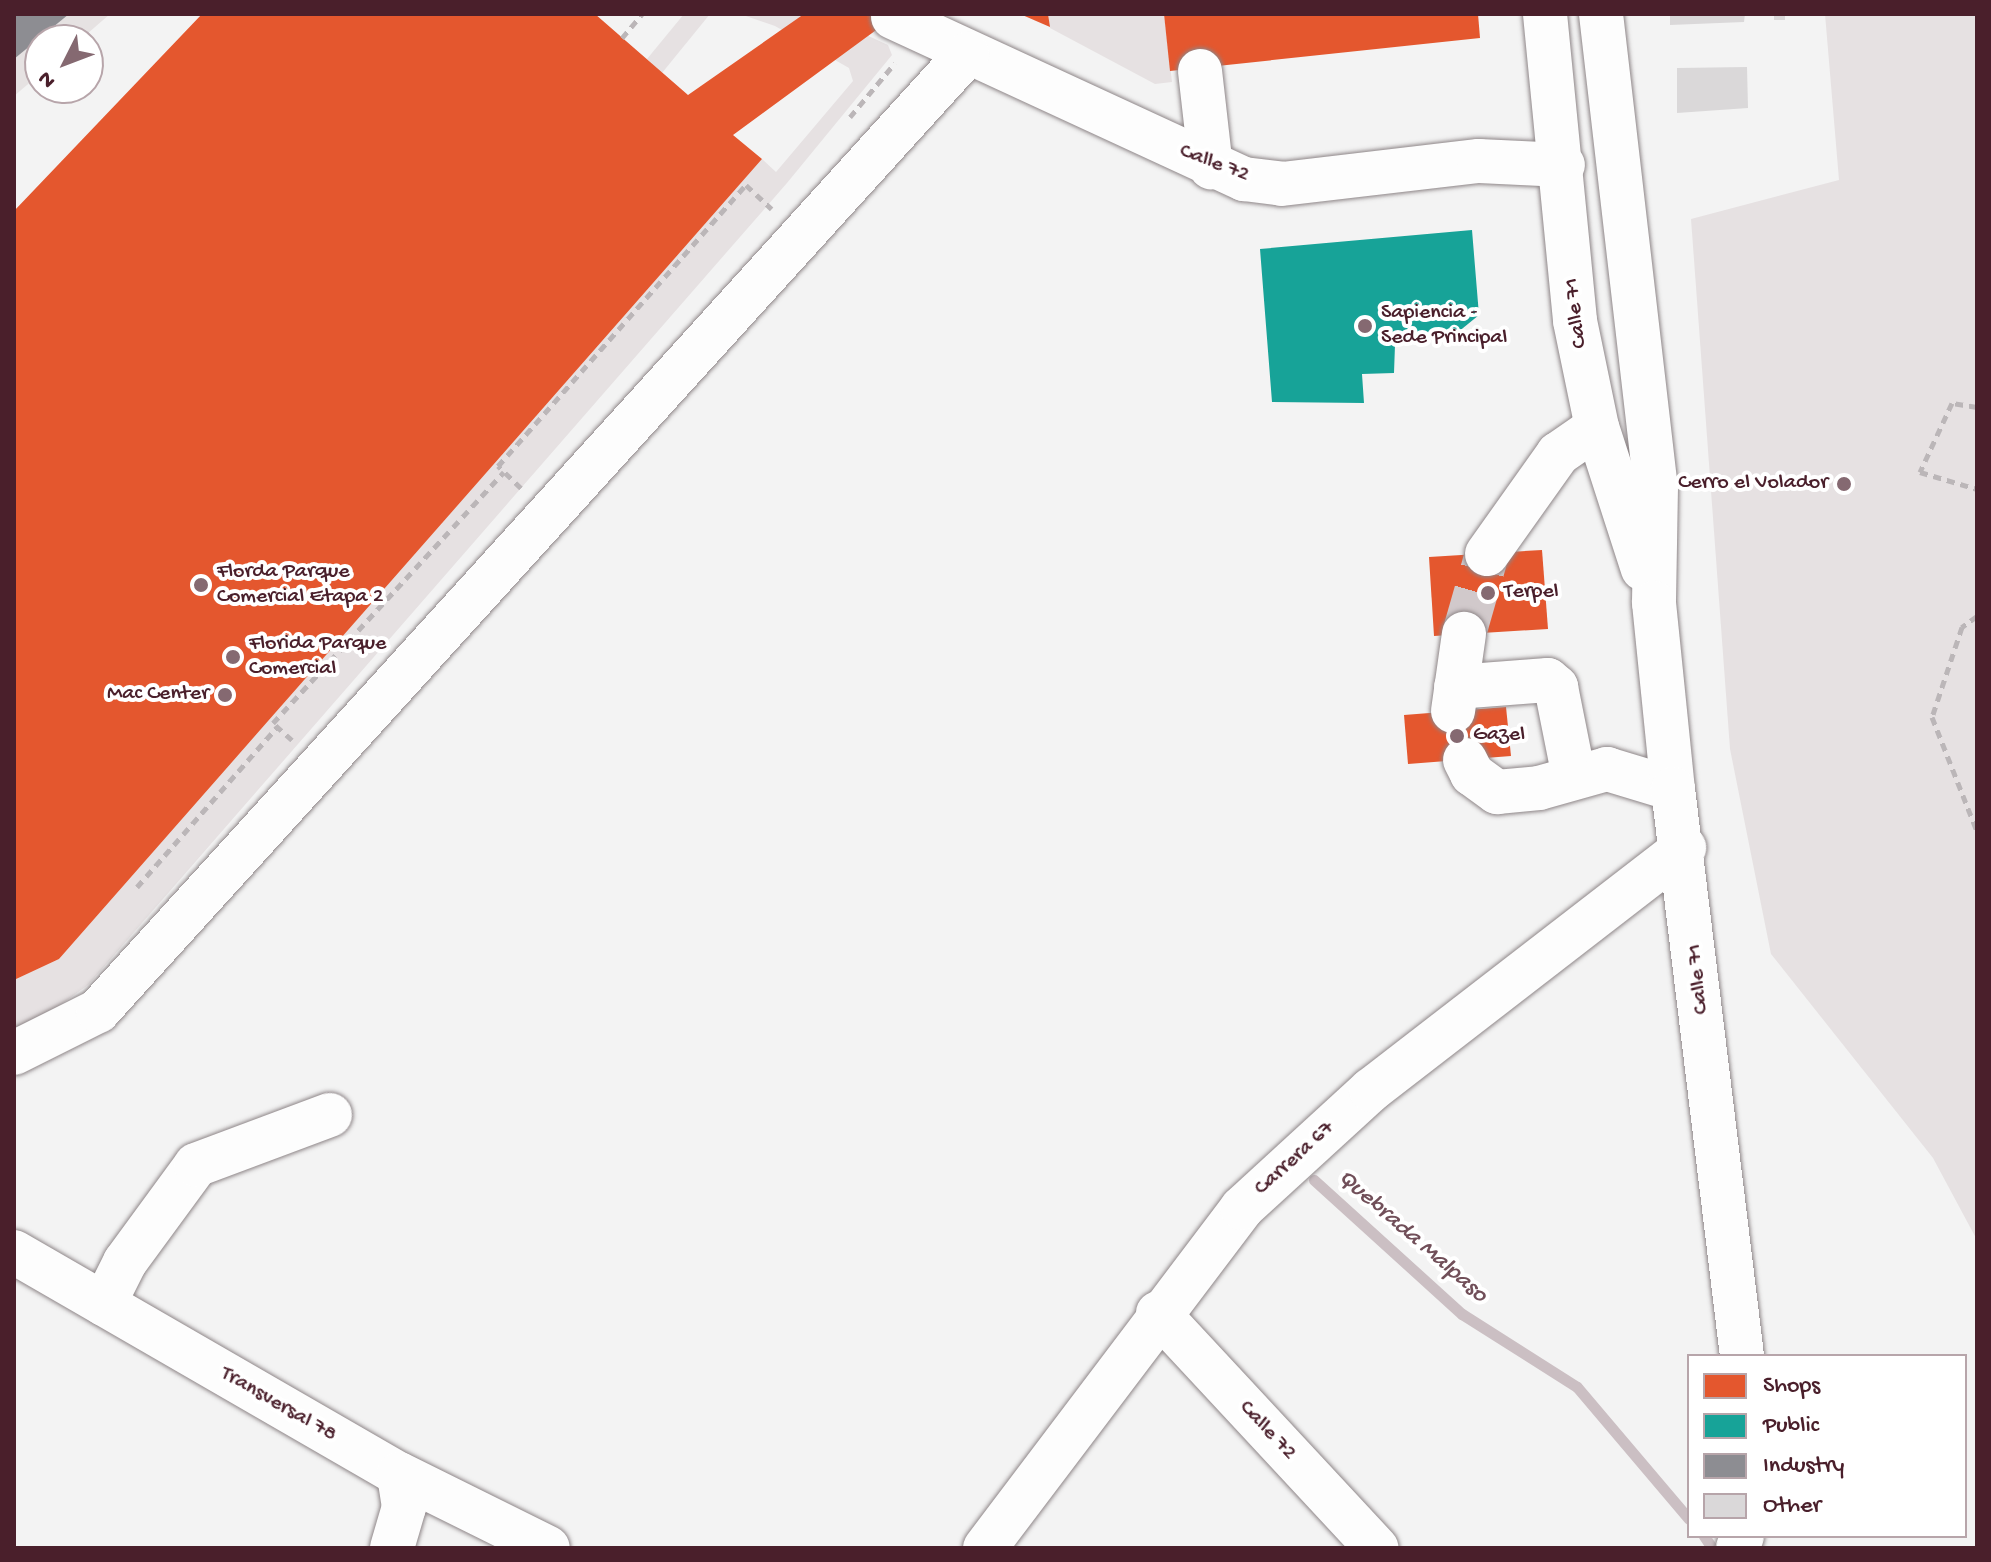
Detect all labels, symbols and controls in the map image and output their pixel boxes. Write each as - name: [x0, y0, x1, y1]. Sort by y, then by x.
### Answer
- north arrow: [24, 24, 104, 104]
- text: N: [33, 65, 62, 93]
- street label: Calle 72: [1175, 139, 1253, 189]
- street label: Calle 71: [1560, 276, 1594, 350]
- place label: Sapiencia - Sede Principal: [1381, 300, 1507, 352]
- marker: Sapiencia - Sede Principal: [1356, 317, 1374, 335]
- place label: Cerro el Volador: [1678, 471, 1828, 497]
- marker: Cerro el Volador: [1835, 475, 1853, 493]
- place label: Florda Parque Comercial Etapa 2: [217, 559, 384, 610]
- marker: Florda Parque Comercial Etapa 2: [192, 576, 210, 594]
- place label: Terpel: [1504, 580, 1559, 606]
- marker: Terpel: [1479, 584, 1497, 602]
- place label: Florida Parque Comercial: [249, 631, 386, 682]
- marker: Florida Parque Comercial: [224, 648, 242, 666]
- place label: Mac Center: [107, 682, 209, 708]
- marker: Mac Center: [216, 686, 234, 704]
- place label: Gazel: [1473, 723, 1525, 749]
- marker: Gazel: [1448, 727, 1466, 745]
- street label: Calle 71: [1682, 942, 1716, 1016]
- street label: Carrera 67: [1249, 1116, 1341, 1202]
- water label: Quebrada Malpaso: [1331, 1164, 1493, 1310]
- legend: [1687, 1354, 1967, 1538]
- street label: Transversal 78: [215, 1361, 341, 1449]
- text: Shops: [1763, 1372, 1820, 1401]
- street label: Calle 72: [1233, 1395, 1301, 1467]
- text: Public: [1763, 1412, 1819, 1441]
- text: Industry: [1763, 1452, 1844, 1481]
- text: Other: [1763, 1492, 1821, 1521]

